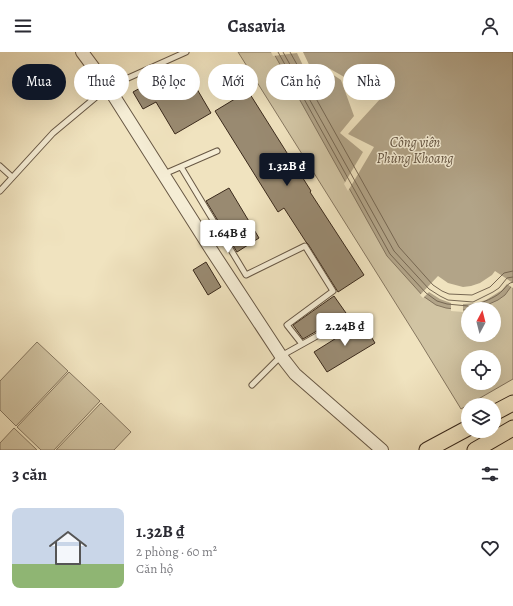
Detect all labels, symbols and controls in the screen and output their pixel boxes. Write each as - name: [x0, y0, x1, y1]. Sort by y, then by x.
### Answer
- text: Casavia: [228, 14, 285, 38]
- icon: menu: [12, 15, 34, 37]
- icon: person: [479, 15, 501, 37]
- chip: Mua: [12, 64, 66, 100]
- chip: Thuê: [74, 64, 129, 100]
- chip: Bộ lọc: [137, 64, 200, 100]
- chip: Mới: [208, 64, 258, 100]
- chip: Căn hộ: [266, 64, 335, 100]
- chip: Nhà: [343, 64, 395, 100]
- park label: Công viên Phùng Khoang: [376, 133, 454, 168]
- pin: 1.32B ₫: [250, 153, 324, 187]
- text: 1.32B ₫: [268, 157, 306, 174]
- pin: 1.64B ₫: [191, 220, 265, 254]
- text: 1.64B ₫: [209, 224, 247, 241]
- north arrow: [461, 302, 501, 342]
- map controls: [461, 302, 501, 438]
- pin: 2.24B ₫: [308, 313, 382, 347]
- text: 2.24B ₫: [325, 317, 365, 334]
- button: locate: [461, 350, 501, 390]
- button: layers: [461, 398, 501, 438]
- text: 3 căn: [12, 463, 47, 486]
- icon: filters: [479, 463, 501, 485]
- text: 1.32B ₫: [136, 520, 185, 543]
- icon: home: [44, 524, 92, 572]
- icon: heart: [479, 537, 501, 559]
- text: 2 phòng · 60 m²: [136, 543, 217, 560]
- text: Căn hộ: [136, 560, 173, 577]

